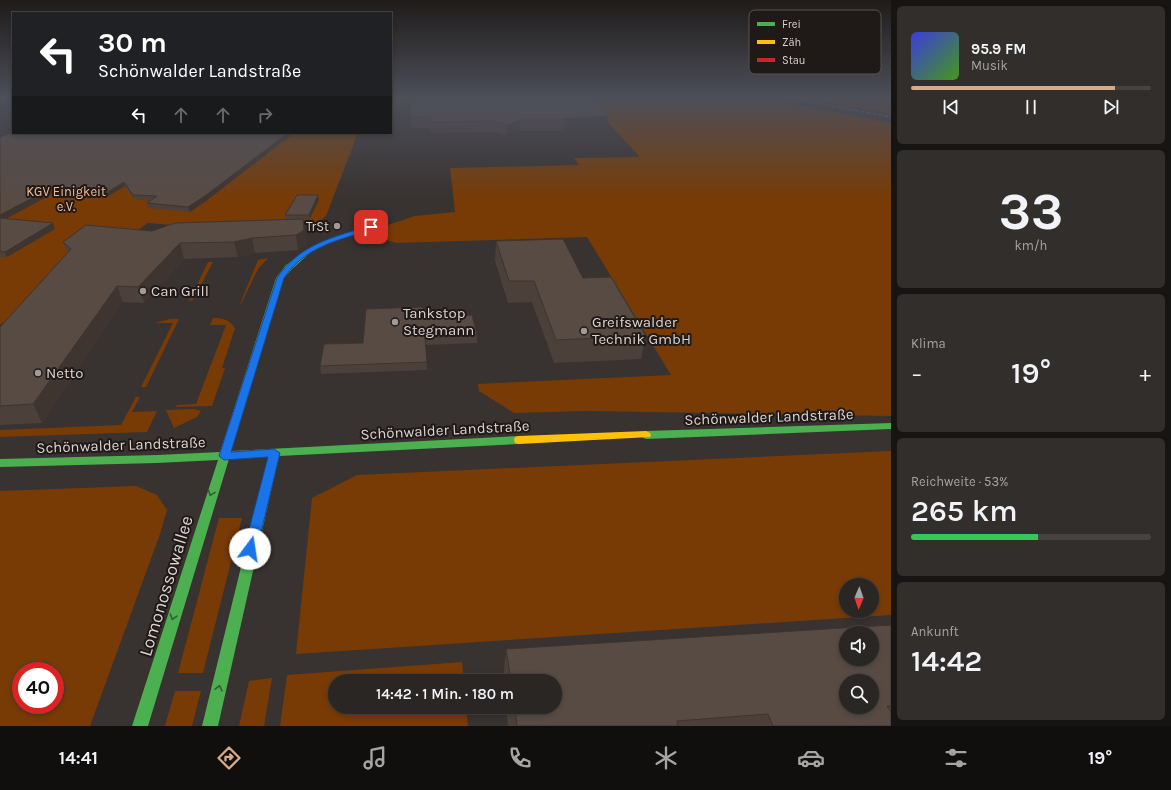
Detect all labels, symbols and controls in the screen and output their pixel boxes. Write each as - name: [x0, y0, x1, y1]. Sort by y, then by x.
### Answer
- legend: [749, 10, 881, 74]
- text: Frei: [782, 18, 801, 31]
- text: 30 m: [98, 26, 167, 59]
- icon: left: [32, 28, 84, 80]
- text: Zäh: [782, 36, 801, 49]
- text: 95.9 FM: [971, 40, 1026, 58]
- text: Stau: [782, 54, 806, 67]
- text: Musik: [971, 58, 1008, 73]
- text: Schönwalder Landstraße: [98, 60, 301, 82]
- icon: previous: [940, 96, 962, 118]
- icon: pause: [1020, 96, 1042, 118]
- icon: next: [1100, 96, 1122, 118]
- icon: left: [128, 104, 150, 126]
- icon: ahead: [170, 104, 192, 126]
- icon: ahead: [212, 104, 234, 126]
- icon: right: [254, 104, 276, 126]
- text: 33: [999, 181, 1063, 242]
- park label: KGV Einigkeit e.V.: [26, 184, 106, 214]
- pin: [354, 210, 388, 244]
- icon: arrive: [360, 216, 382, 238]
- place label: TrSt: [306, 219, 329, 234]
- marker: TrSt: [332, 221, 342, 231]
- text: km/h: [1015, 238, 1047, 253]
- place label: Can Grill: [151, 282, 209, 300]
- marker: Can Grill: [138, 286, 148, 296]
- place label: Tankstop Stegmann: [403, 304, 474, 339]
- place label: Greifswalder Technik GmbH: [592, 313, 691, 348]
- marker: Tankstop Stegmann: [390, 317, 400, 327]
- marker: Greifswalder Technik GmbH: [579, 326, 589, 336]
- text: Klima: [911, 336, 946, 351]
- text: 19°: [1011, 355, 1051, 391]
- text: −: [911, 361, 923, 387]
- text: +: [1139, 361, 1151, 387]
- place label: Netto: [46, 364, 83, 382]
- marker: Netto: [33, 368, 43, 378]
- street label: Schönwalder Landstraße: [684, 405, 854, 429]
- street label: Schönwalder Landstraße: [360, 417, 530, 443]
- street label: Schönwalder Landstraße: [36, 433, 206, 457]
- text: Reichweite · 53%: [911, 474, 1009, 489]
- one-way arrow: [208, 489, 216, 496]
- text: 265 km: [911, 493, 1018, 529]
- street label: Lomonossowallee: [134, 513, 198, 659]
- position arrow: [229, 528, 271, 570]
- north arrow: [839, 578, 879, 618]
- map controls: [839, 578, 879, 714]
- one-way arrow: [169, 613, 178, 620]
- text: Ankunft: [911, 624, 959, 639]
- button: sound: [839, 626, 879, 666]
- text: 14:42: [911, 643, 982, 679]
- speed limit sign: 40: [12, 662, 64, 714]
- button: search: [839, 674, 879, 714]
- one-way arrow: [214, 685, 222, 691]
- text: 14:42 · 1 Min. · 180 m: [376, 685, 514, 703]
- icon: directions: [215, 744, 243, 772]
- icon: music: [361, 744, 389, 772]
- icon: phone: [506, 744, 534, 772]
- icon: climate: [652, 744, 680, 772]
- icon: car: [797, 744, 825, 772]
- icon: filters: [942, 744, 970, 772]
- text: 14:41: [59, 747, 98, 769]
- text: 19°: [1088, 747, 1112, 769]

